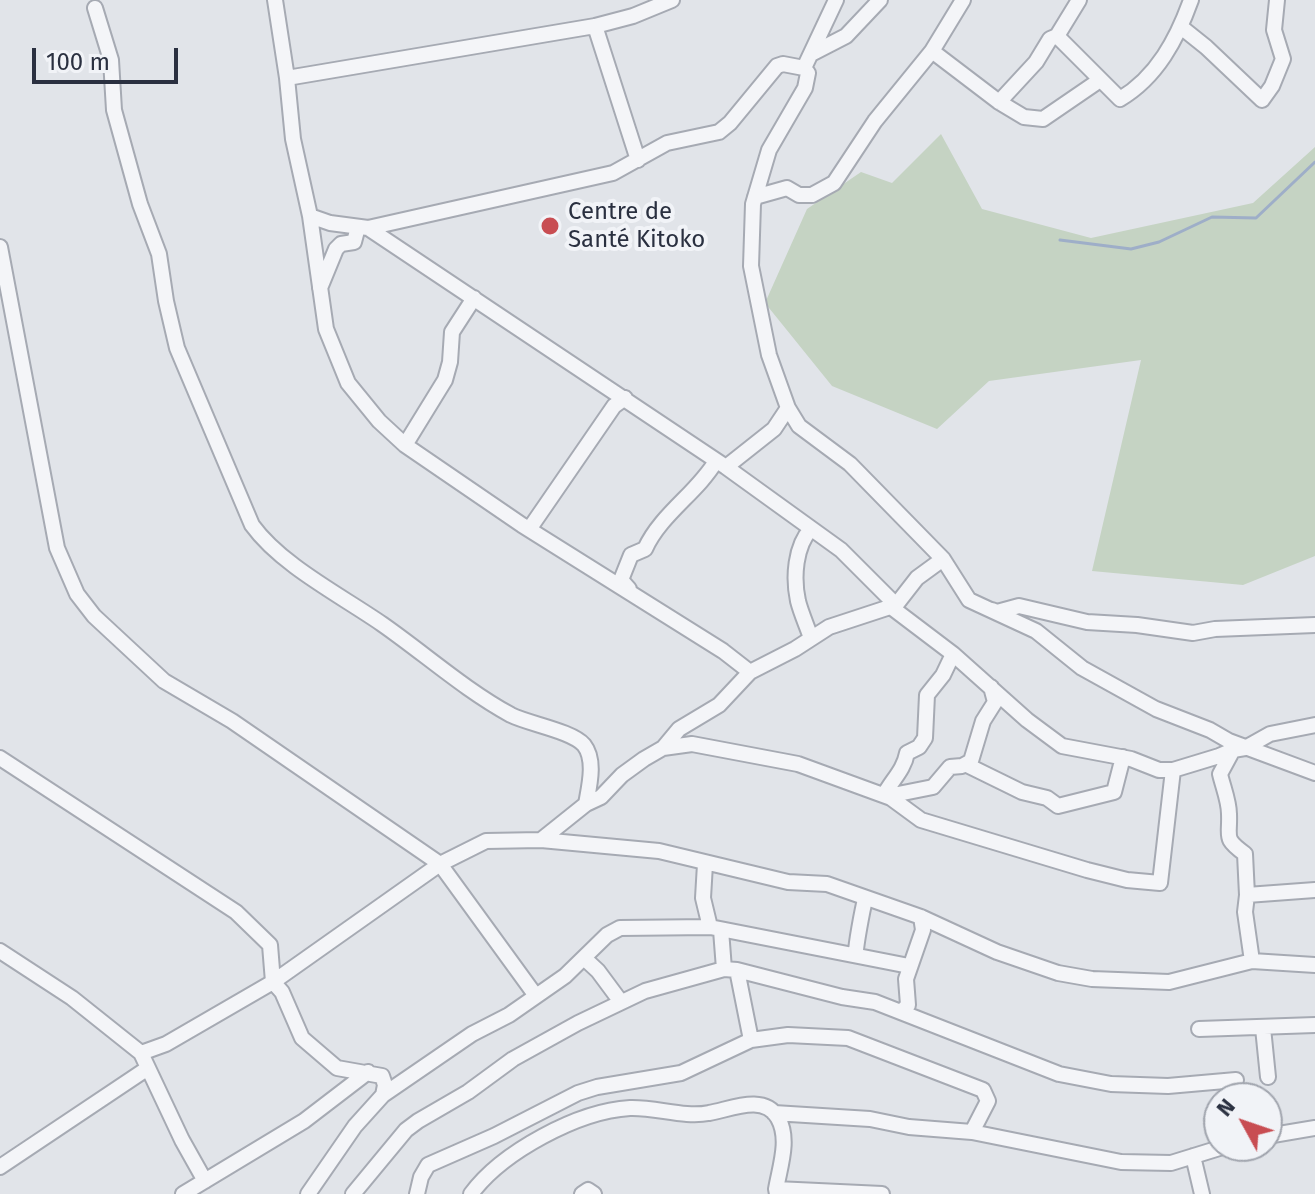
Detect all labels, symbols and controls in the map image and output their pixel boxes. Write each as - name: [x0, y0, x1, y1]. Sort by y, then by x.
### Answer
- scale bar: [36, 32, 182, 82]
- text: 100 m: [46, 48, 110, 76]
- place label: Centre de Santé Kitoko: [568, 198, 705, 254]
- marker: Centre de Santé Kitoko: [539, 215, 561, 237]
- north arrow: [1203, 1082, 1283, 1162]
- text: N: [1211, 1093, 1241, 1122]

